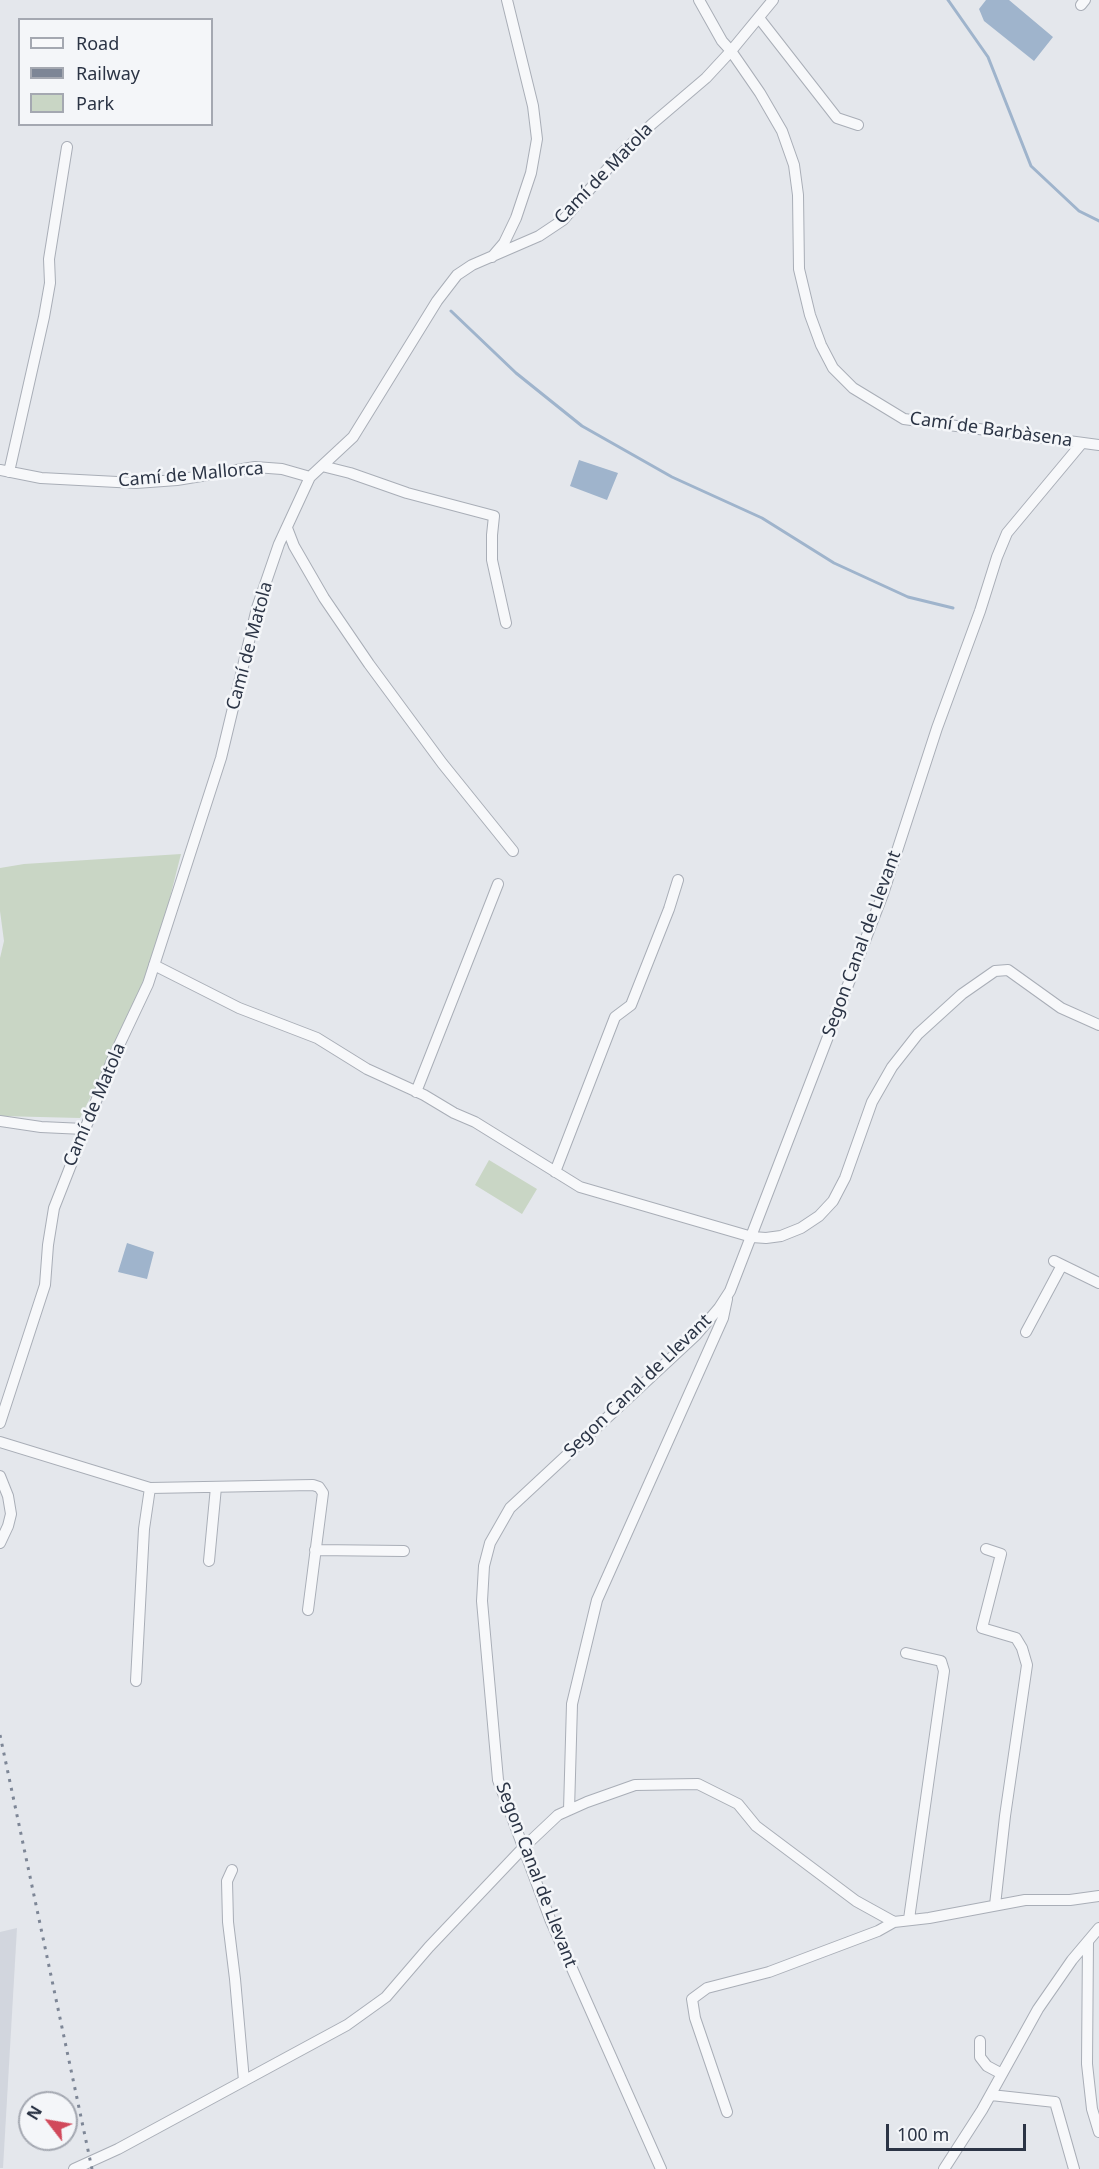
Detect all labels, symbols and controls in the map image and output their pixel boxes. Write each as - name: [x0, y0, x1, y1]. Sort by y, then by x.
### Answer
- legend: [18, 18, 213, 126]
- text: Road: [76, 31, 119, 55]
- text: Railway: [76, 61, 140, 85]
- text: Park: [76, 91, 114, 115]
- street label: Camí de Matola: [550, 119, 658, 229]
- street label: Camí de Barbàsena: [908, 408, 1074, 452]
- street label: Camí de Mallorca: [117, 458, 265, 492]
- street label: Camí de Matola: [222, 579, 278, 713]
- street label: Segon Canal de Llevant: [818, 848, 906, 1040]
- street label: Camí de Matola: [59, 1040, 131, 1170]
- street label: Segon Canal de Llevant: [560, 1310, 716, 1462]
- street label: Segon Canal de Llevant: [491, 1779, 581, 1971]
- north arrow: [18, 2091, 78, 2151]
- text: N: [22, 2102, 47, 2124]
- scale bar: [889, 2112, 1028, 2150]
- text: 100 m: [897, 2122, 949, 2146]

